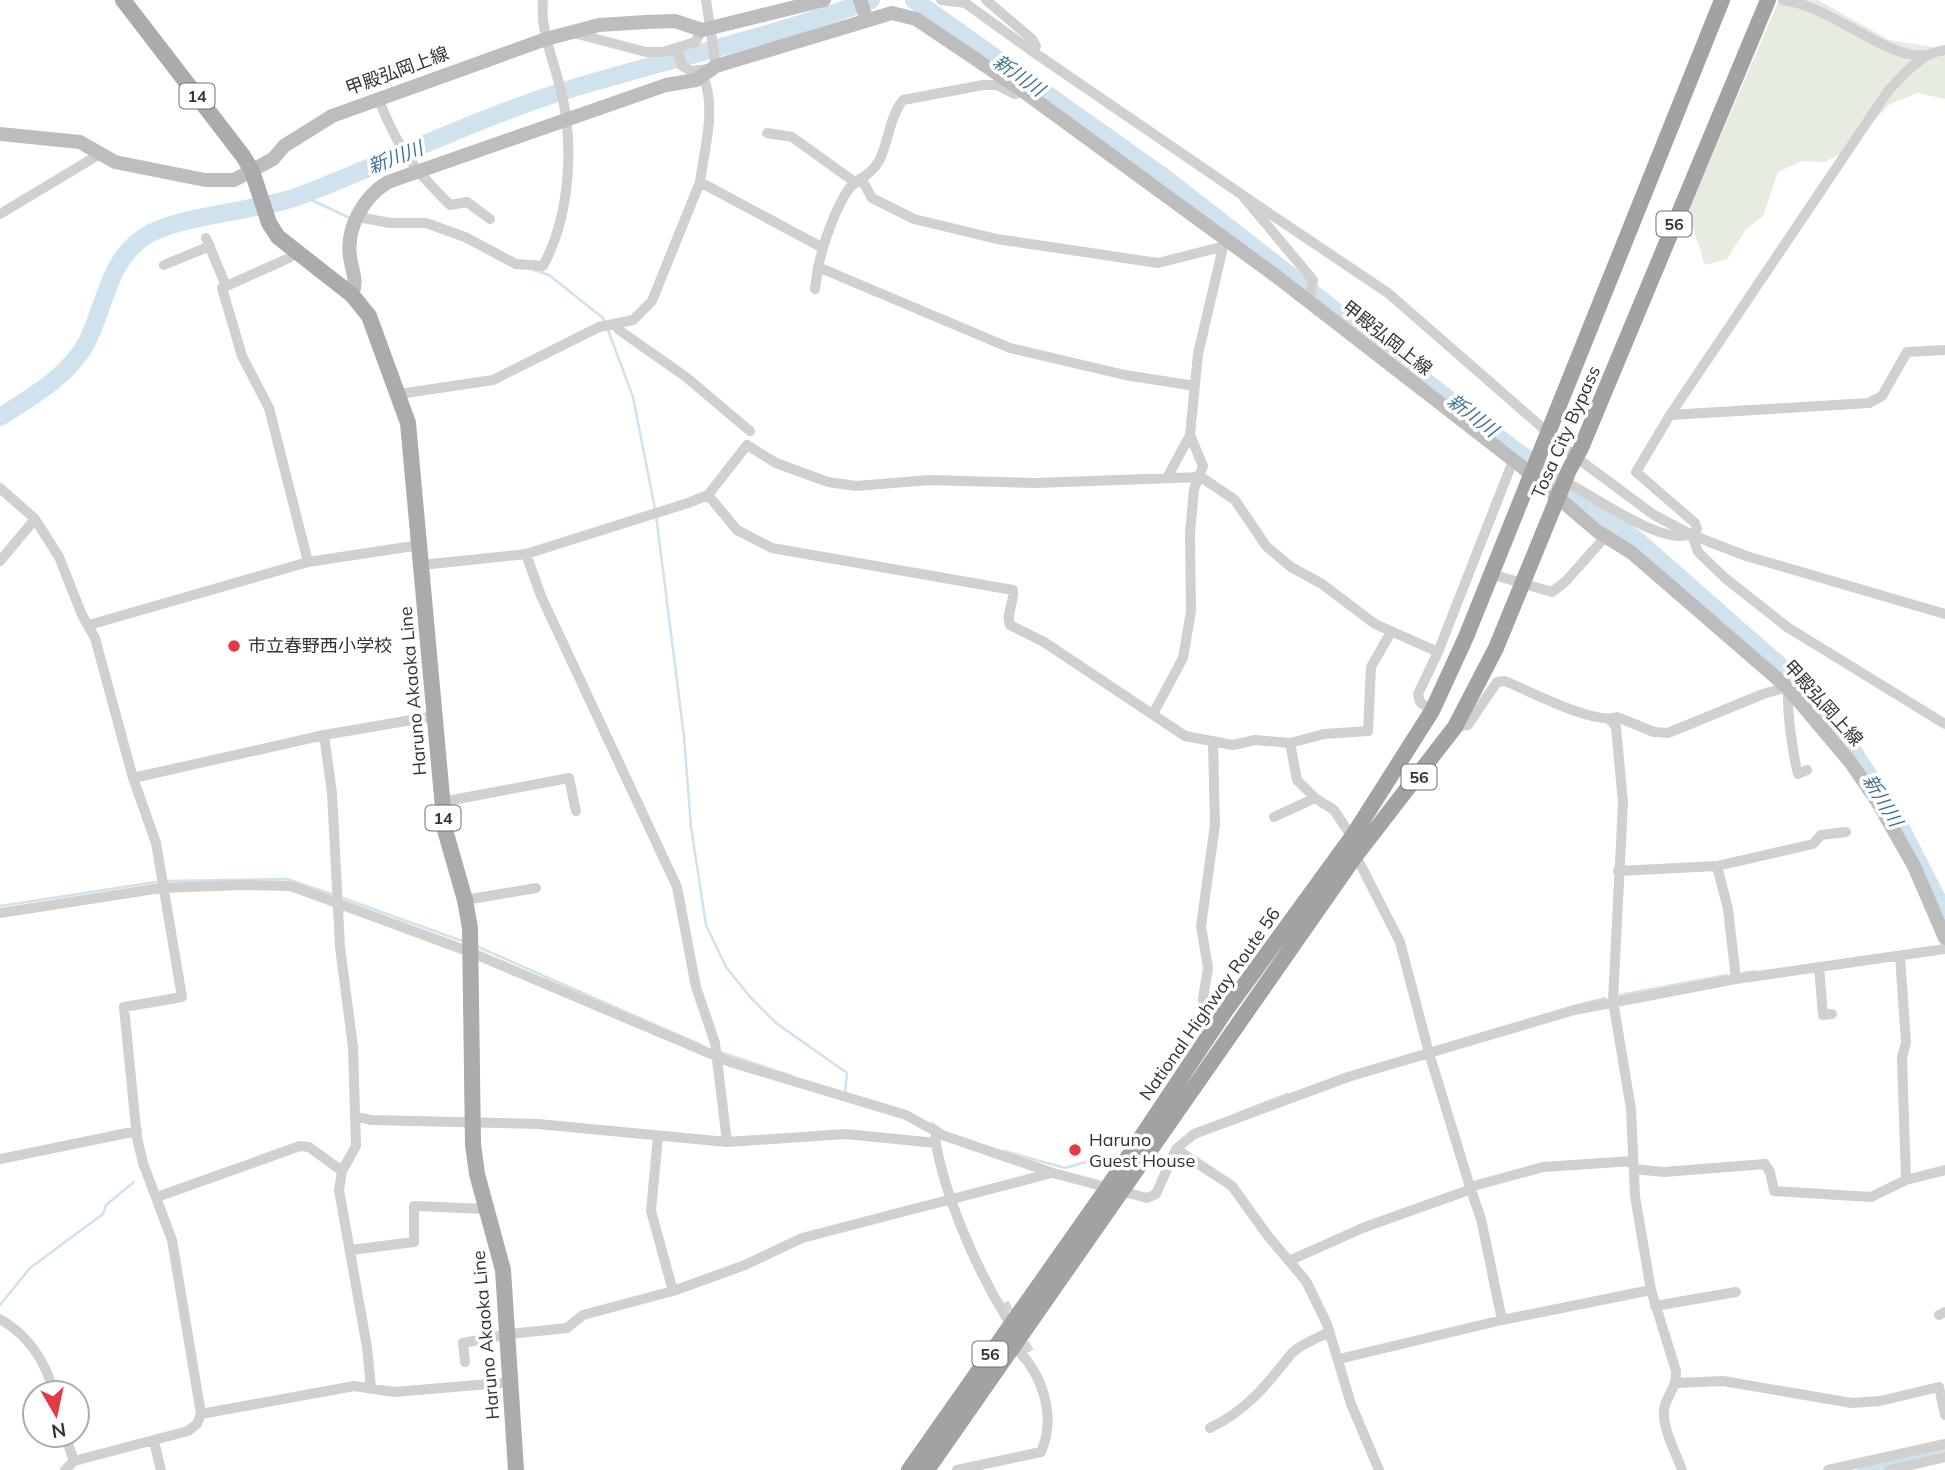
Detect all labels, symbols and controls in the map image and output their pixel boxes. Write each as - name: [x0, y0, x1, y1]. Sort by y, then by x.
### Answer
- street label: 甲殿弘岡上線: [342, 41, 452, 100]
- water label: 新川川: [989, 49, 1051, 102]
- road number: 14: [180, 83, 214, 108]
- water label: 新川川: [364, 135, 428, 178]
- road number: 56: [1656, 212, 1692, 236]
- street label: 甲殿弘岡上線: [1338, 295, 1437, 380]
- street label: Tosa City Bypass: [1526, 362, 1605, 502]
- water label: 新川川: [1443, 388, 1505, 443]
- street label: Haruno Akaoka Line: [394, 606, 431, 777]
- place label: 市立春野西小学校: [248, 634, 392, 657]
- marker: 市立春野西小学校: [226, 638, 242, 654]
- street label: 甲殿弘岡上線: [1779, 655, 1868, 750]
- road number: 56: [1402, 764, 1436, 790]
- water label: 新川川: [1858, 769, 1909, 832]
- road number: 14: [426, 806, 460, 831]
- street label: National Highway Route 56: [1134, 903, 1285, 1105]
- place label: Haruno Guest House: [1089, 1128, 1195, 1172]
- marker: Haruno Guest House: [1067, 1142, 1083, 1158]
- street label: Haruno Akaoka Line: [467, 1250, 504, 1421]
- road number: 56: [972, 1342, 1007, 1366]
- north arrow: [21, 1379, 91, 1449]
- text: N: [50, 1418, 68, 1444]

